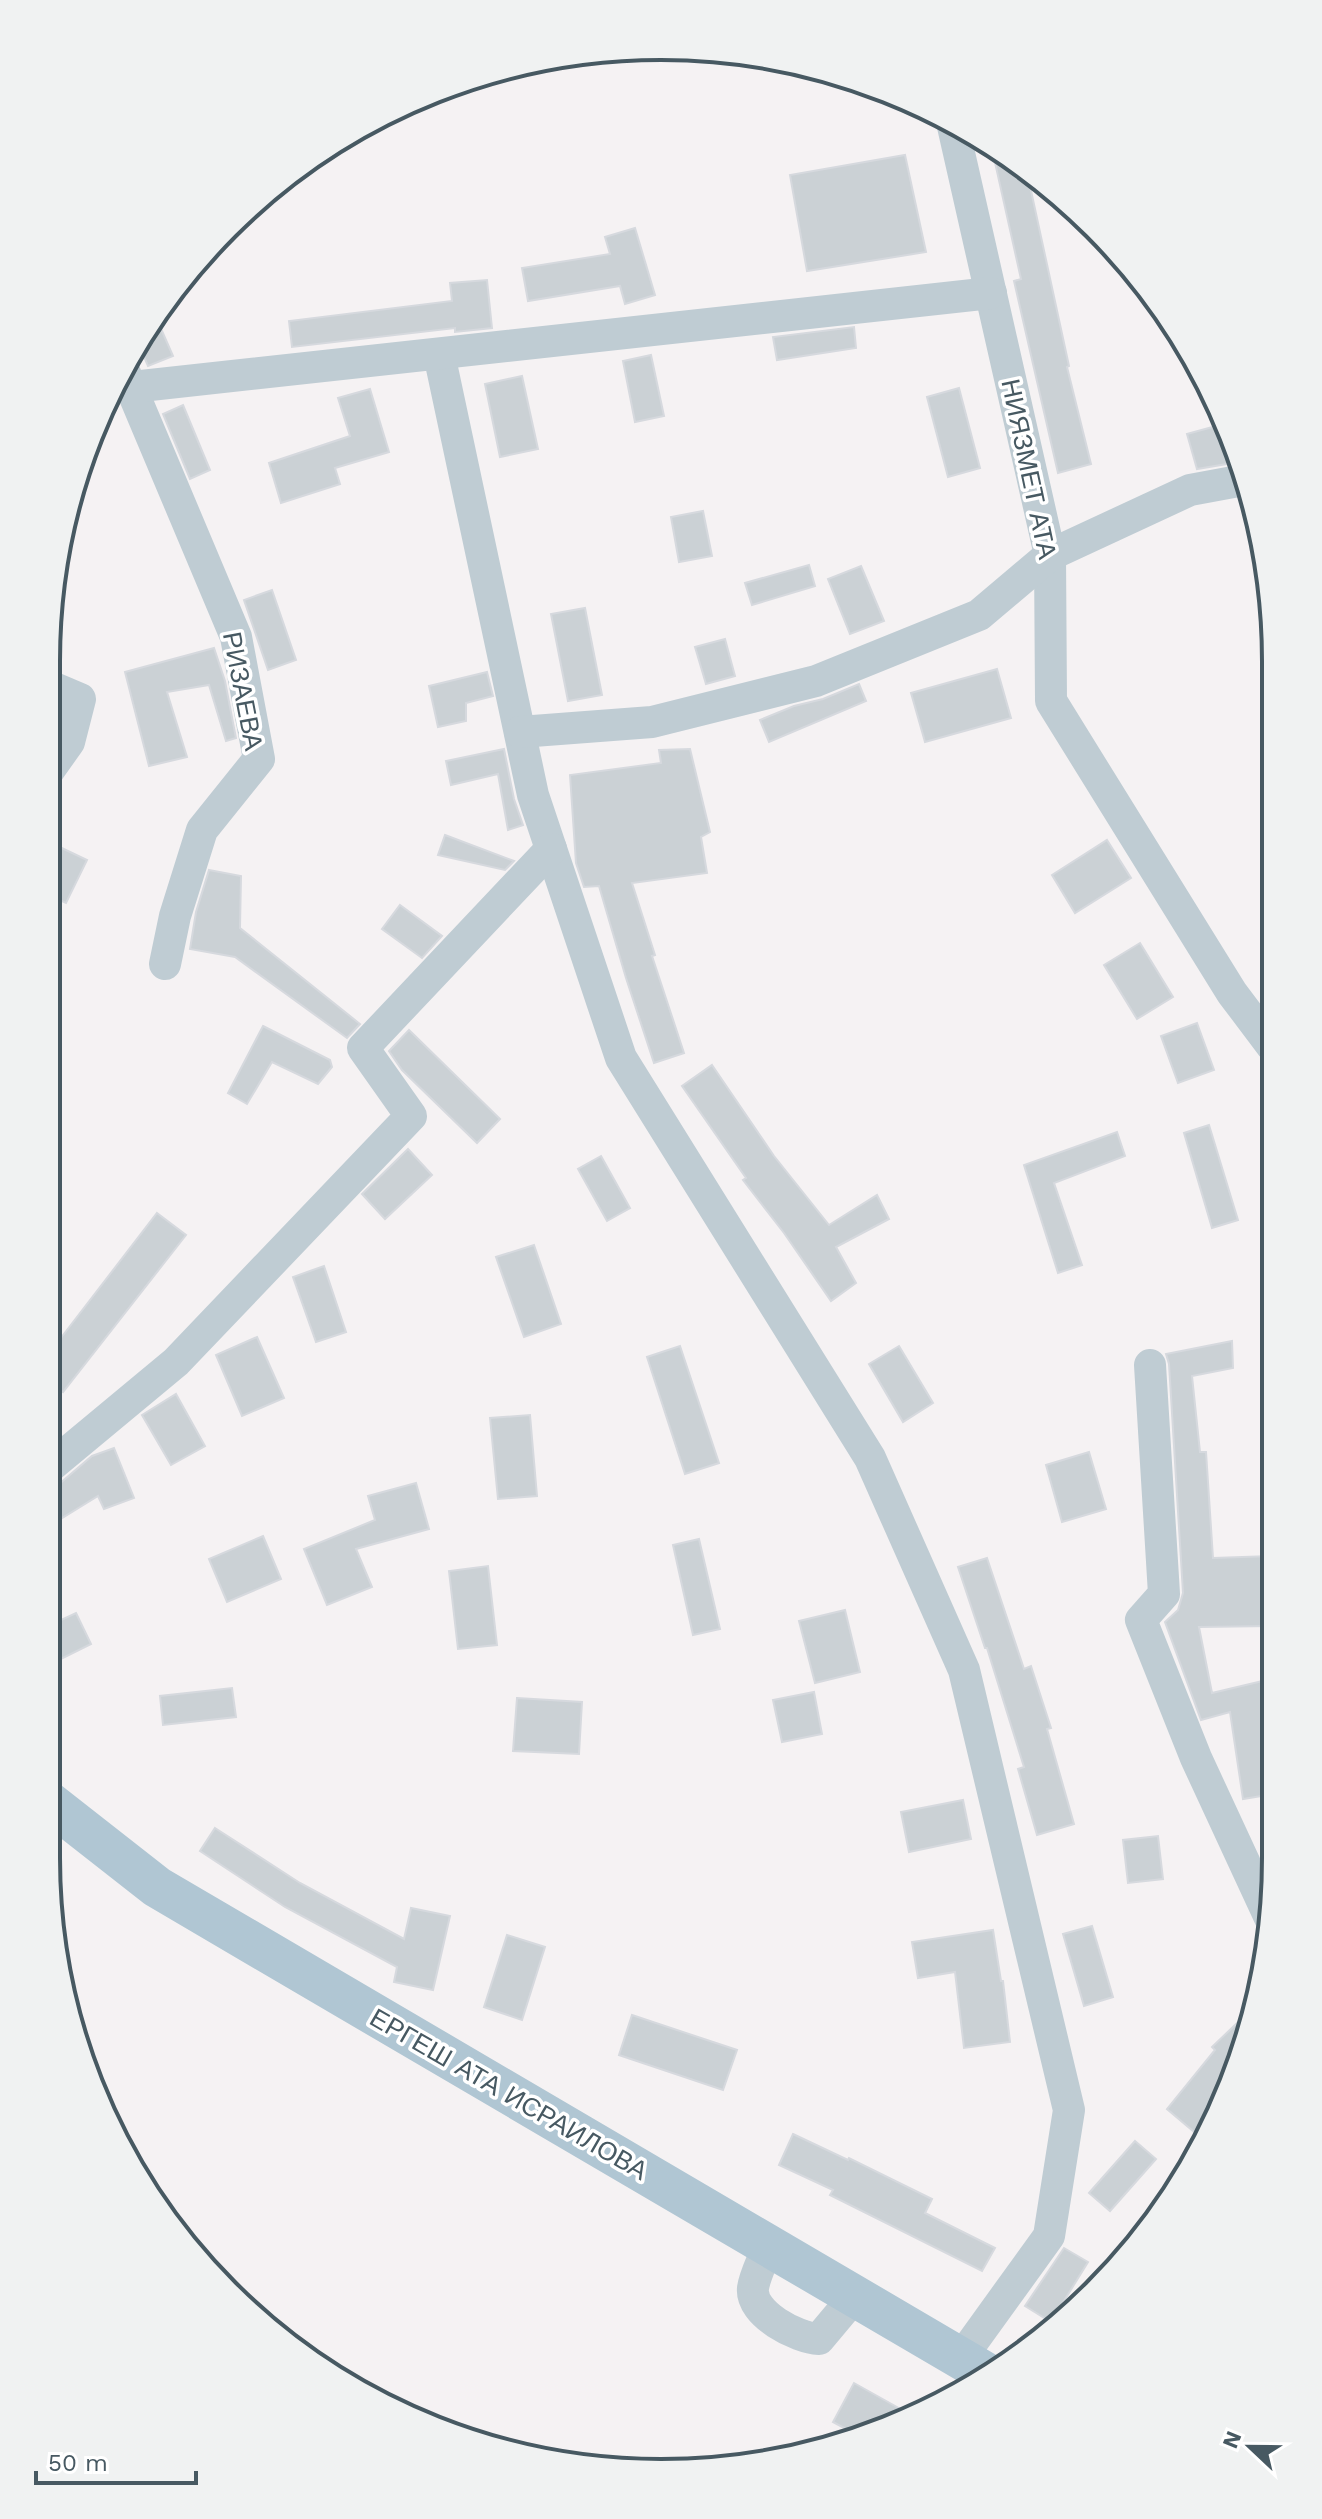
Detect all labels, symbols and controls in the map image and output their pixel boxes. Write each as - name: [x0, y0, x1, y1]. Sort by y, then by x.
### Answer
- street label: НИЯЗМЕТ АТА: [995, 376, 1063, 562]
- street label: РИЗАЕВА: [217, 629, 269, 754]
- street label: ЕРГЕШ АТА ИСРАИЛОВА: [365, 2002, 654, 2186]
- north arrow: [1210, 2407, 1290, 2487]
- text: N: [1217, 2427, 1247, 2452]
- scale bar: [36, 2435, 196, 2485]
- text: 50 m: [48, 2449, 108, 2477]

